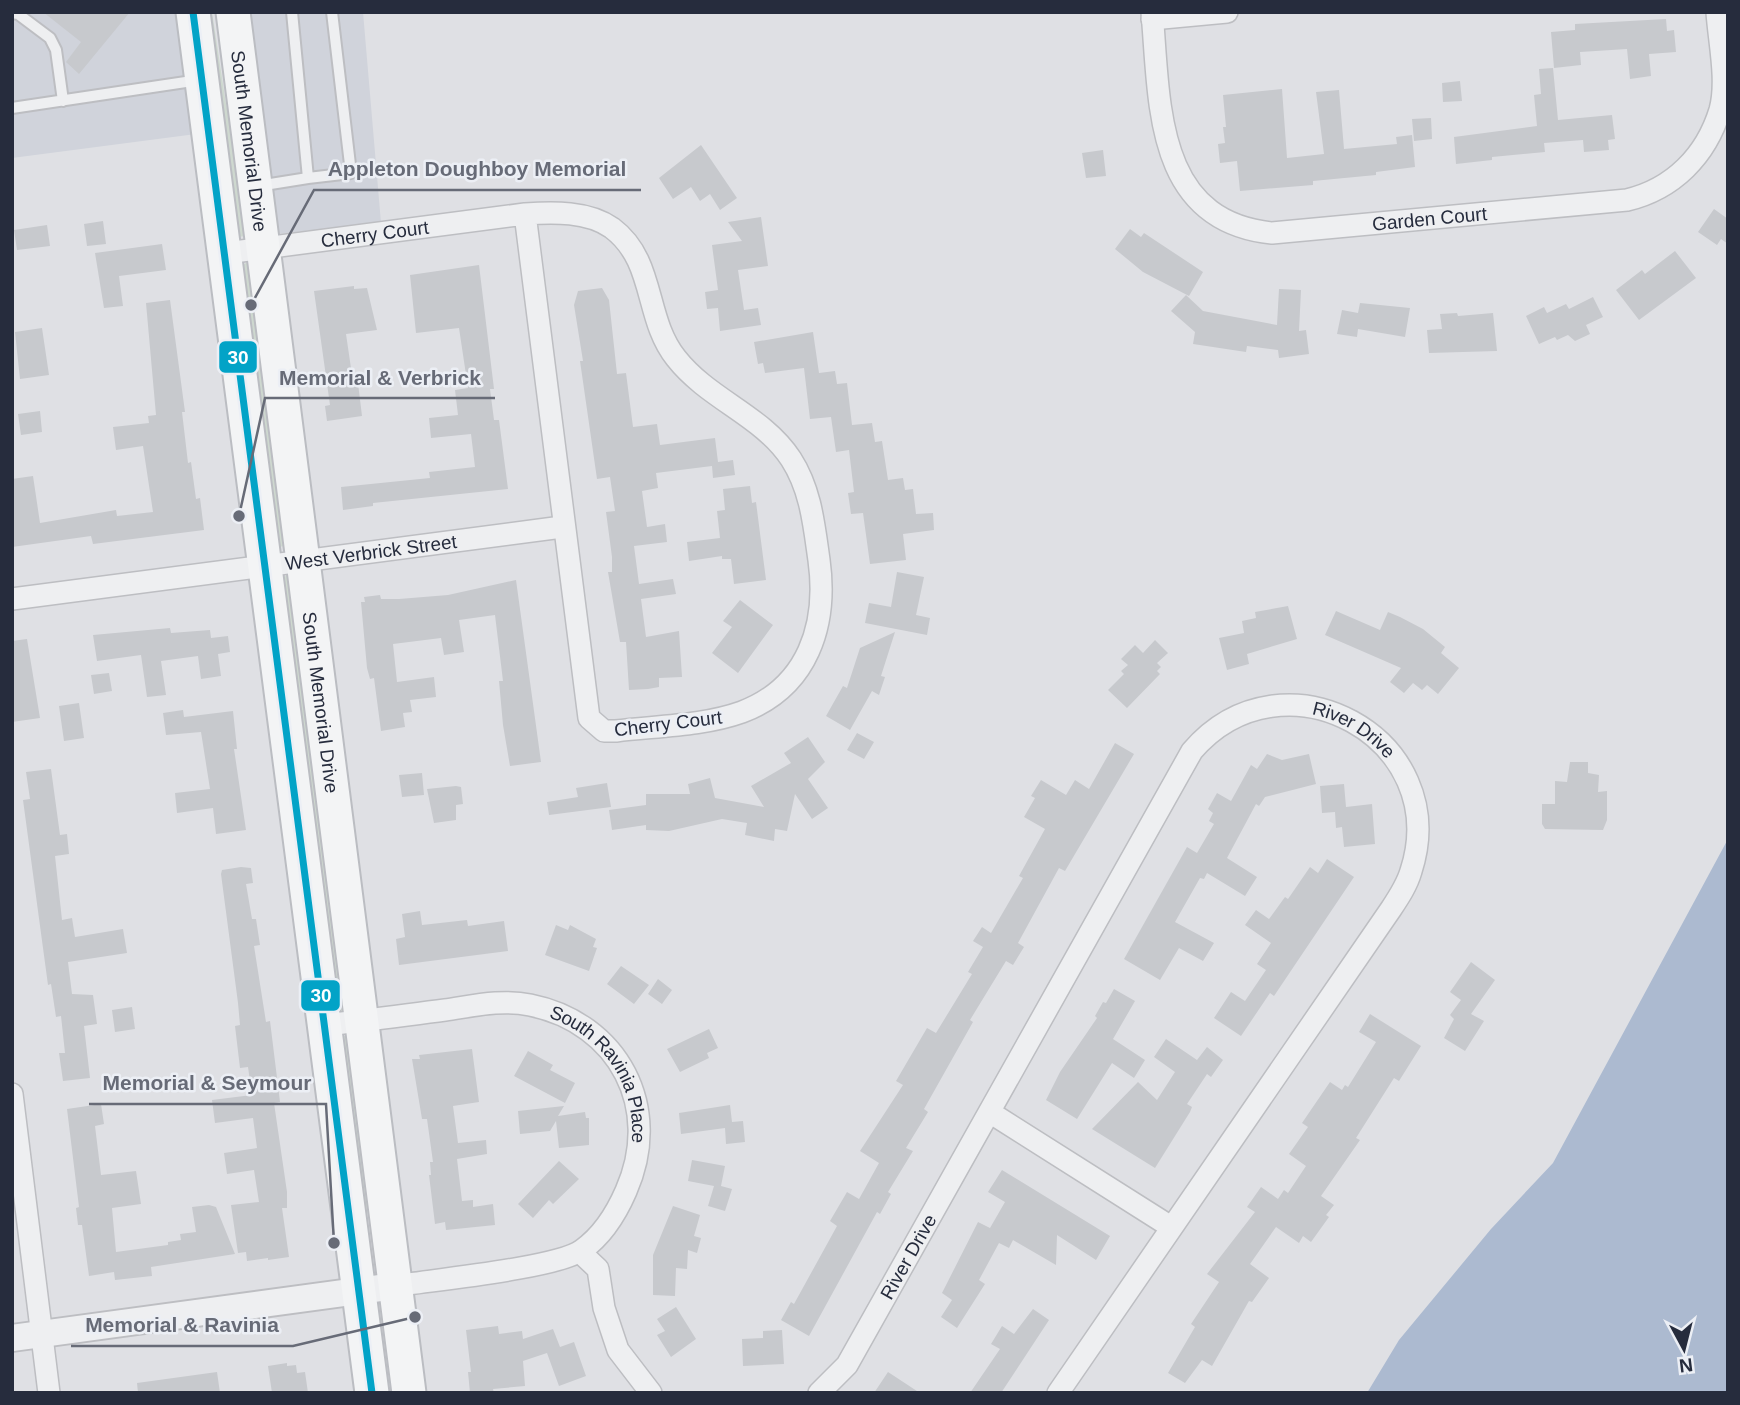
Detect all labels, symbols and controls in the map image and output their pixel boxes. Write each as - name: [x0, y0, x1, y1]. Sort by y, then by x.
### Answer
- street label: South Memorial Drive: [227, 49, 271, 233]
- callout: Appleton Doughboy Memorial: [314, 148, 641, 190]
- text: Appleton Doughboy Memorial: [328, 157, 626, 180]
- street label: Garden Court: [1371, 203, 1489, 235]
- street label: Cherry Court: [319, 217, 431, 252]
- line badge: 30: [218, 340, 258, 374]
- text: 30: [227, 347, 249, 368]
- callout: Memorial & Verbrick: [265, 356, 495, 398]
- text: Memorial & Verbrick: [279, 366, 481, 389]
- street label: West Verbrick Street: [284, 531, 459, 574]
- street label: South Memorial Drive: [299, 610, 342, 794]
- street label: River Drive: [1310, 698, 1400, 762]
- street label: Cherry Court: [613, 706, 724, 741]
- line badge: 30: [300, 979, 341, 1012]
- text: 30: [310, 985, 332, 1006]
- street label: South Ravinia Place: [547, 1001, 649, 1144]
- callout: Memorial & Seymour: [89, 1062, 326, 1104]
- text: Memorial & Seymour: [103, 1071, 311, 1094]
- street label: River Drive: [876, 1211, 941, 1303]
- callout: Memorial & Ravinia: [71, 1304, 293, 1346]
- text: Memorial & Ravinia: [85, 1313, 279, 1336]
- north arrow: [1649, 1314, 1719, 1384]
- text: N: [1678, 1354, 1694, 1377]

